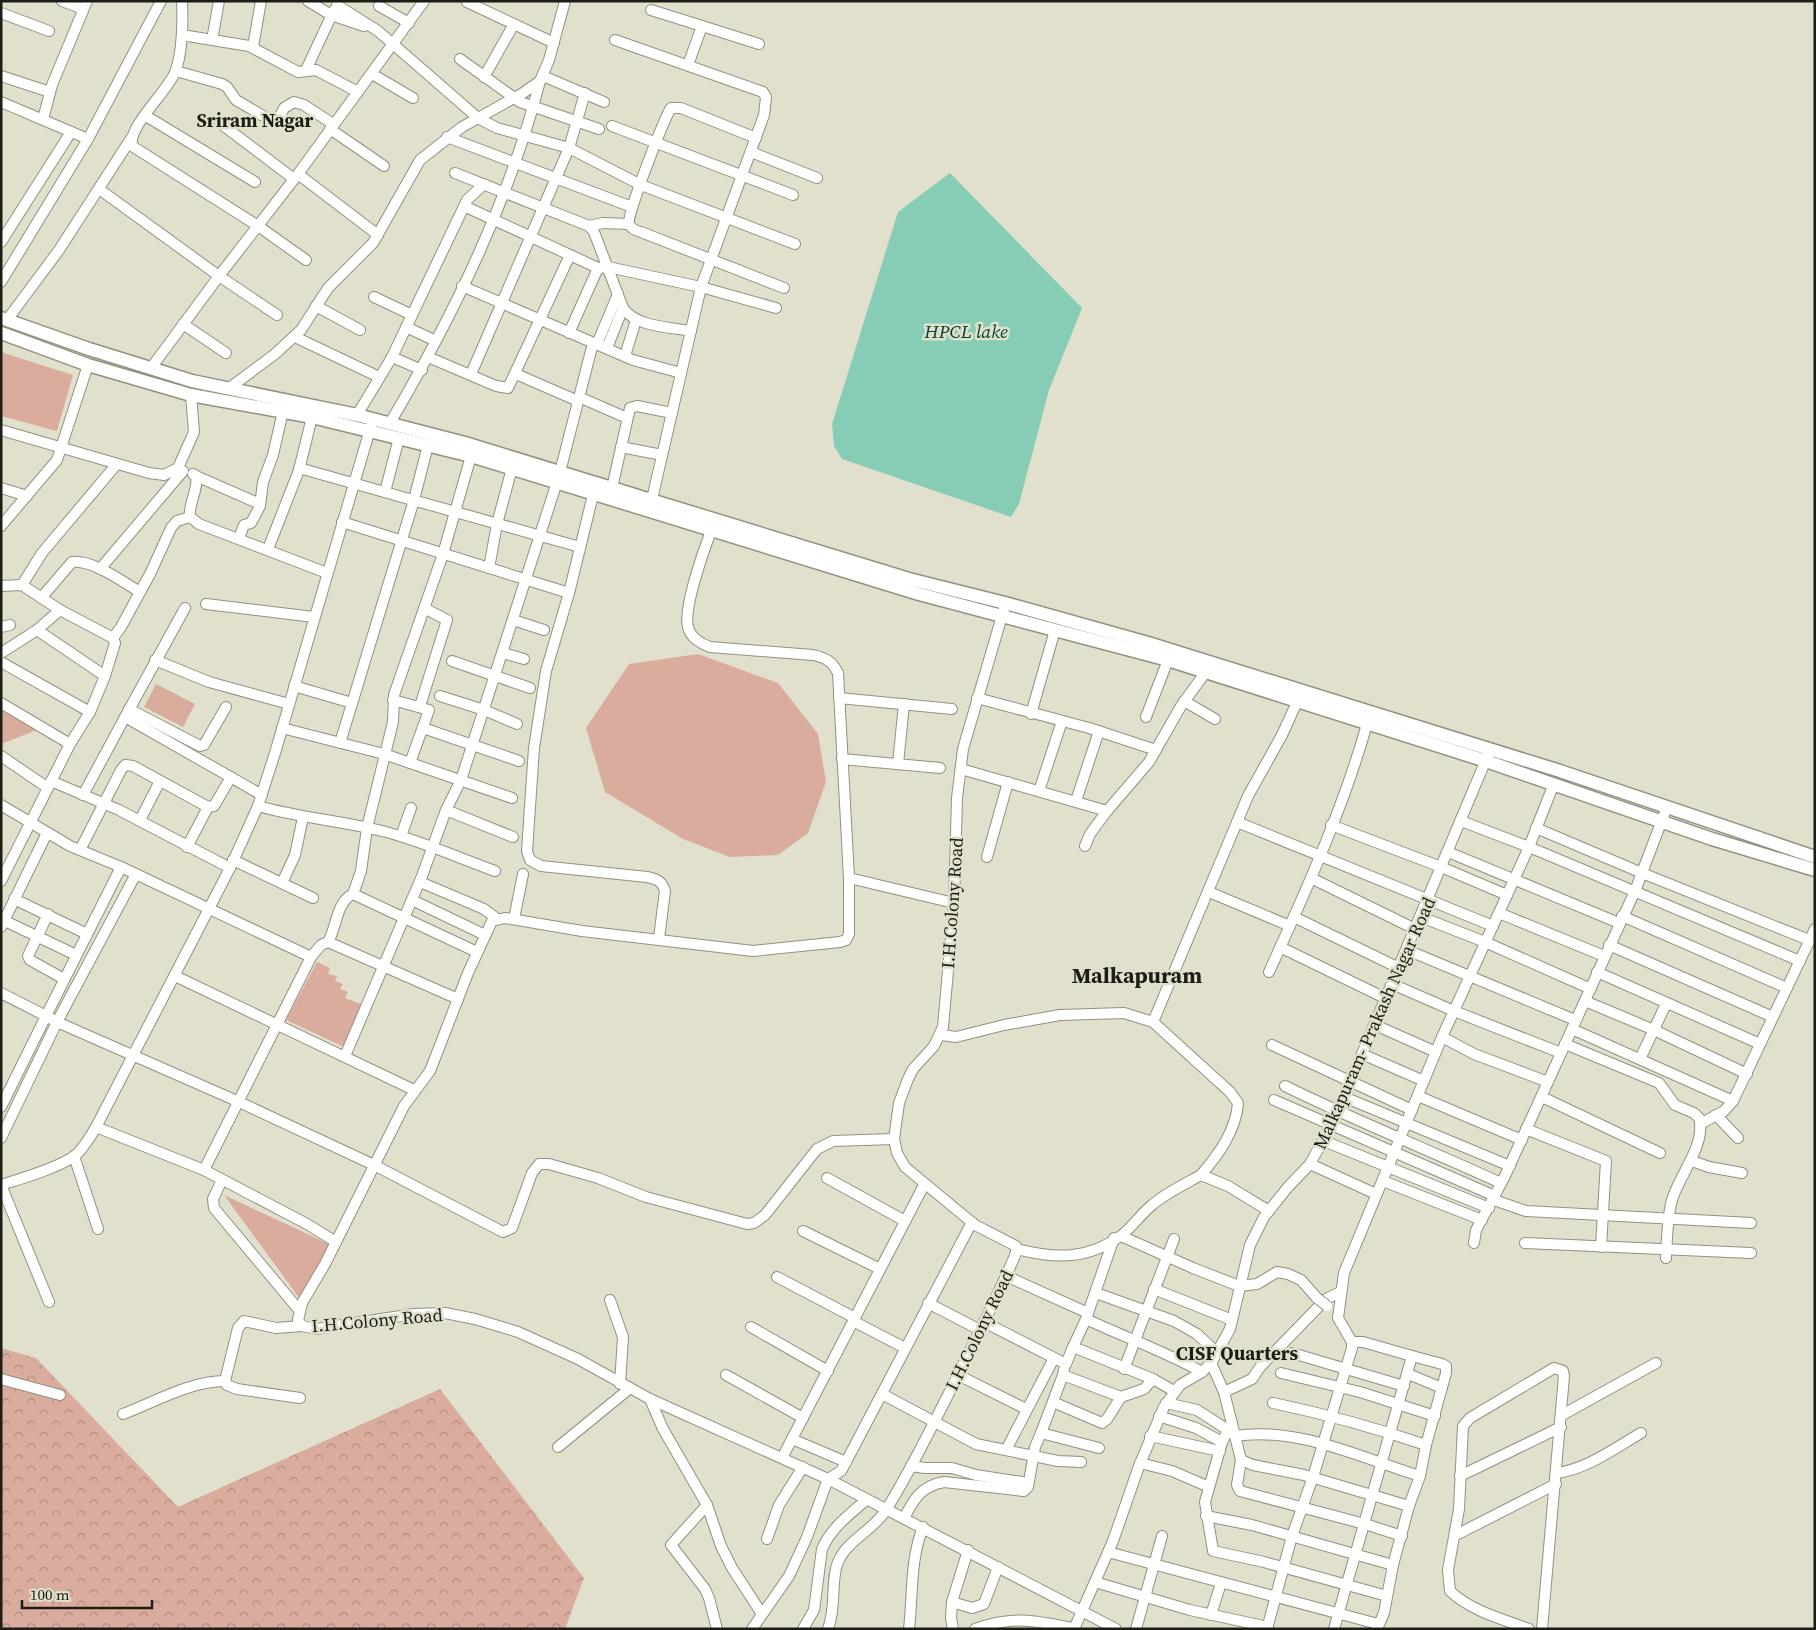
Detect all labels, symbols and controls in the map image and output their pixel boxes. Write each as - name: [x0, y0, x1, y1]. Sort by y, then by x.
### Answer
- district label: Sriram Nagar: [197, 107, 314, 133]
- water label: HPCL lake: [923, 318, 1008, 344]
- street label: I.H.Colony Road: [935, 837, 969, 969]
- street label: Malkapuram- Prakash Nagar Road: [1307, 893, 1441, 1153]
- district label: Malkapuram: [1072, 960, 1202, 990]
- street label: I.H.Colony Road: [939, 1265, 1019, 1395]
- street label: I.H.Colony Road: [310, 1302, 444, 1338]
- district label: CISF Quarters: [1176, 1340, 1299, 1366]
- scale bar: [22, 1578, 152, 1610]
- text: 100 m: [30, 1584, 70, 1605]

